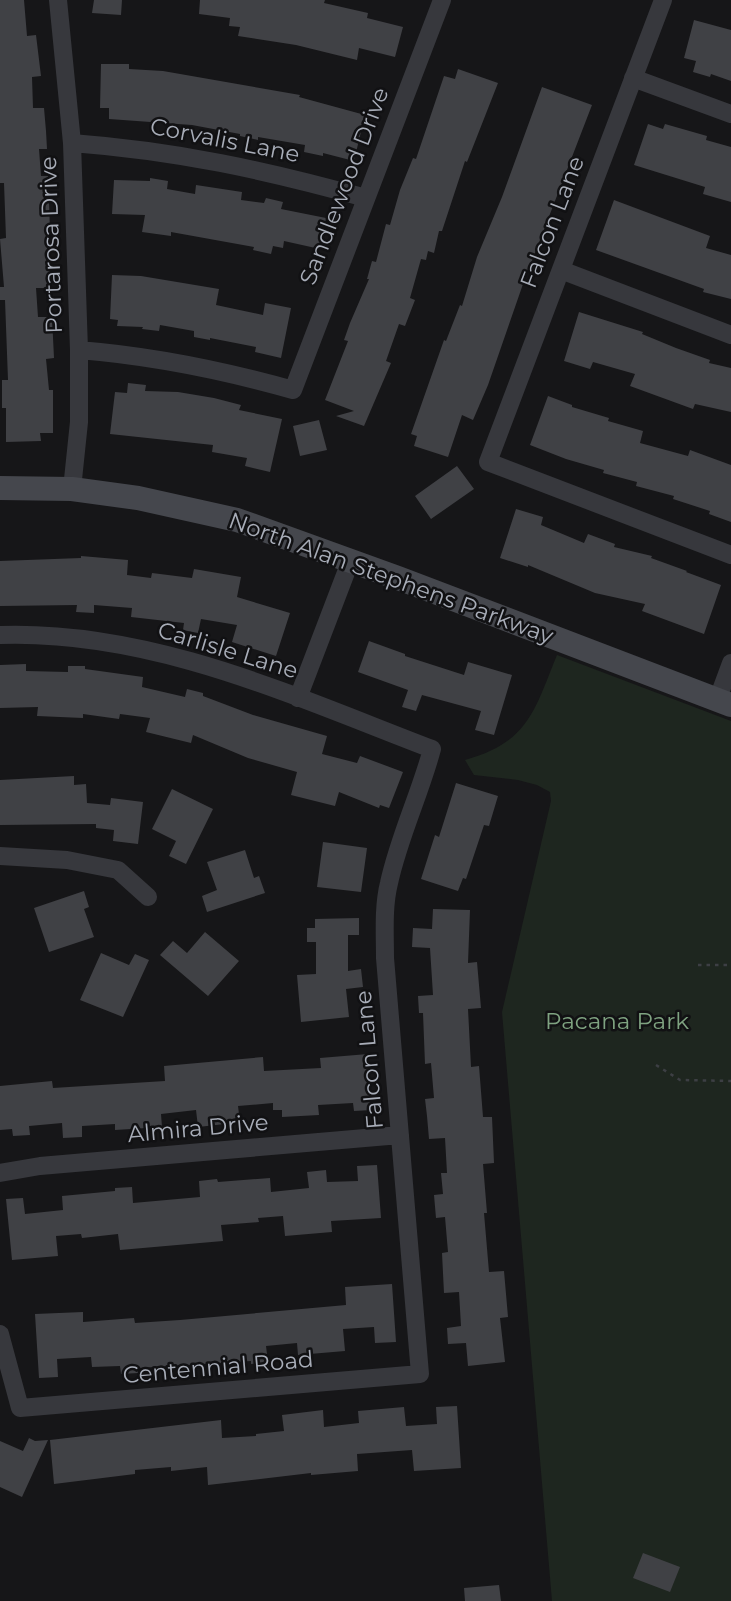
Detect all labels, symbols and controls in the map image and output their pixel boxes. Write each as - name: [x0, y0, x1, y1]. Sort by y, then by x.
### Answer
- street label: Sandlewood Drive: [293, 83, 395, 289]
- street label: Corvalis Lane: [148, 112, 302, 168]
- street label: Falcon Lane: [514, 152, 590, 292]
- street label: Portarosa Drive: [34, 156, 68, 334]
- street label: North Alan Stephens Parkway: [225, 506, 558, 650]
- street label: Carlisle Lane: [155, 615, 301, 685]
- street label: Falcon Lane: [349, 989, 389, 1131]
- park label: Pacana Park: [545, 1007, 689, 1035]
- street label: Almira Drive: [126, 1108, 270, 1148]
- street label: Centennial Road: [122, 1345, 314, 1389]

